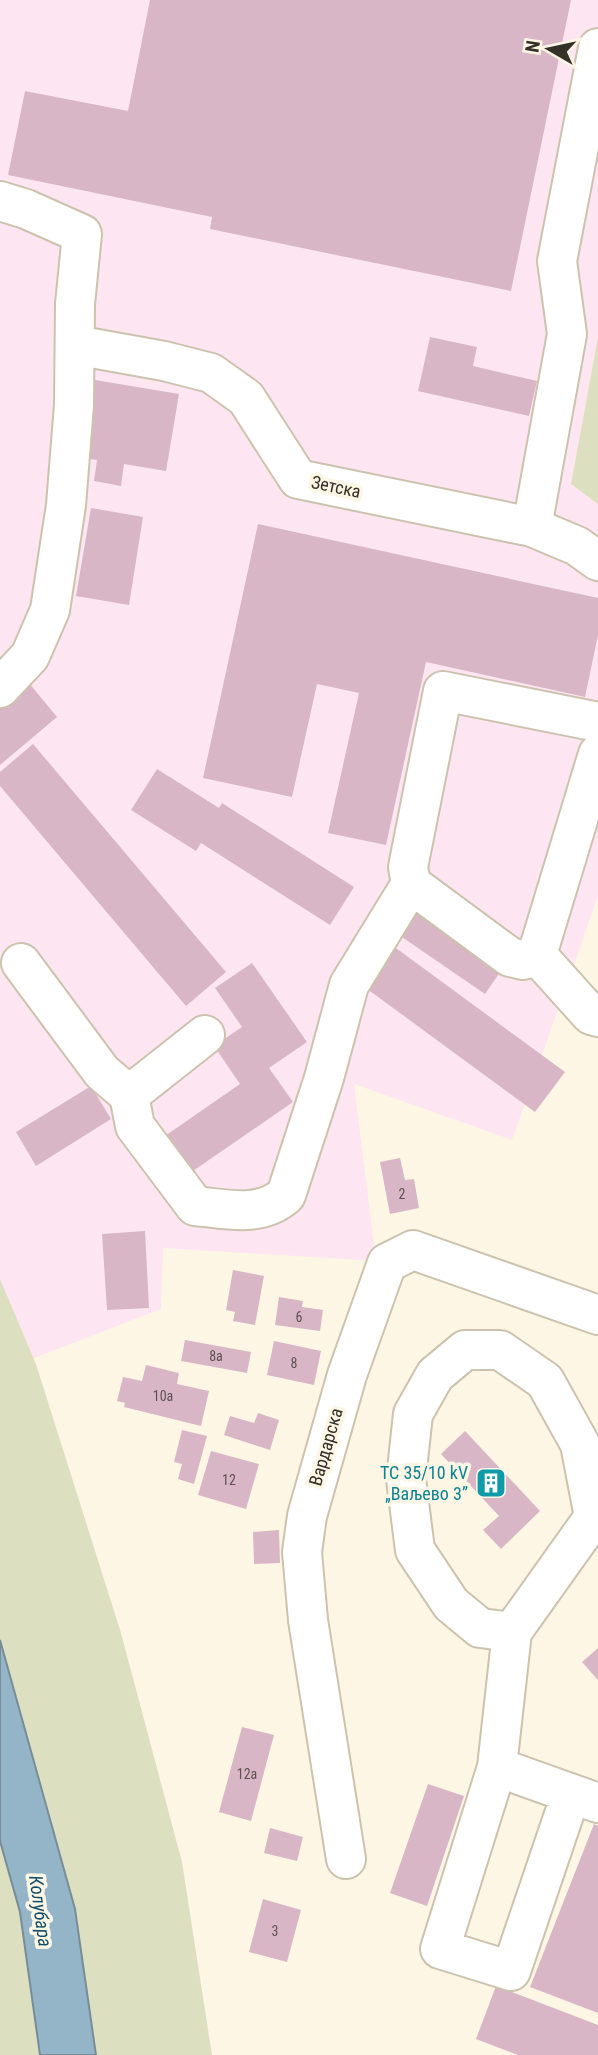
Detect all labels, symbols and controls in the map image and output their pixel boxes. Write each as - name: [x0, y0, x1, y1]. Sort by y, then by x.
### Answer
- north arrow: [514, 14, 584, 84]
- text: N: [520, 39, 545, 54]
- street label: Зетска: [309, 471, 363, 502]
- house number: 2: [399, 1186, 406, 1202]
- house number: 6: [296, 1309, 303, 1325]
- house number: 8a: [209, 1348, 223, 1364]
- house number: 8: [291, 1355, 298, 1371]
- house number: 10a: [153, 1388, 173, 1404]
- street label: Вардарска: [304, 1406, 347, 1488]
- place label: ТС 35/10 kV „Ваљево 3”: [380, 1462, 468, 1504]
- building icon: ТС 35/10 kV „Ваљево 3”: [474, 1466, 508, 1500]
- house number: 12: [222, 1472, 236, 1488]
- house number: 12a: [237, 1766, 257, 1782]
- water label: Колубара: [24, 1874, 57, 1948]
- house number: 3: [272, 1923, 278, 1939]

